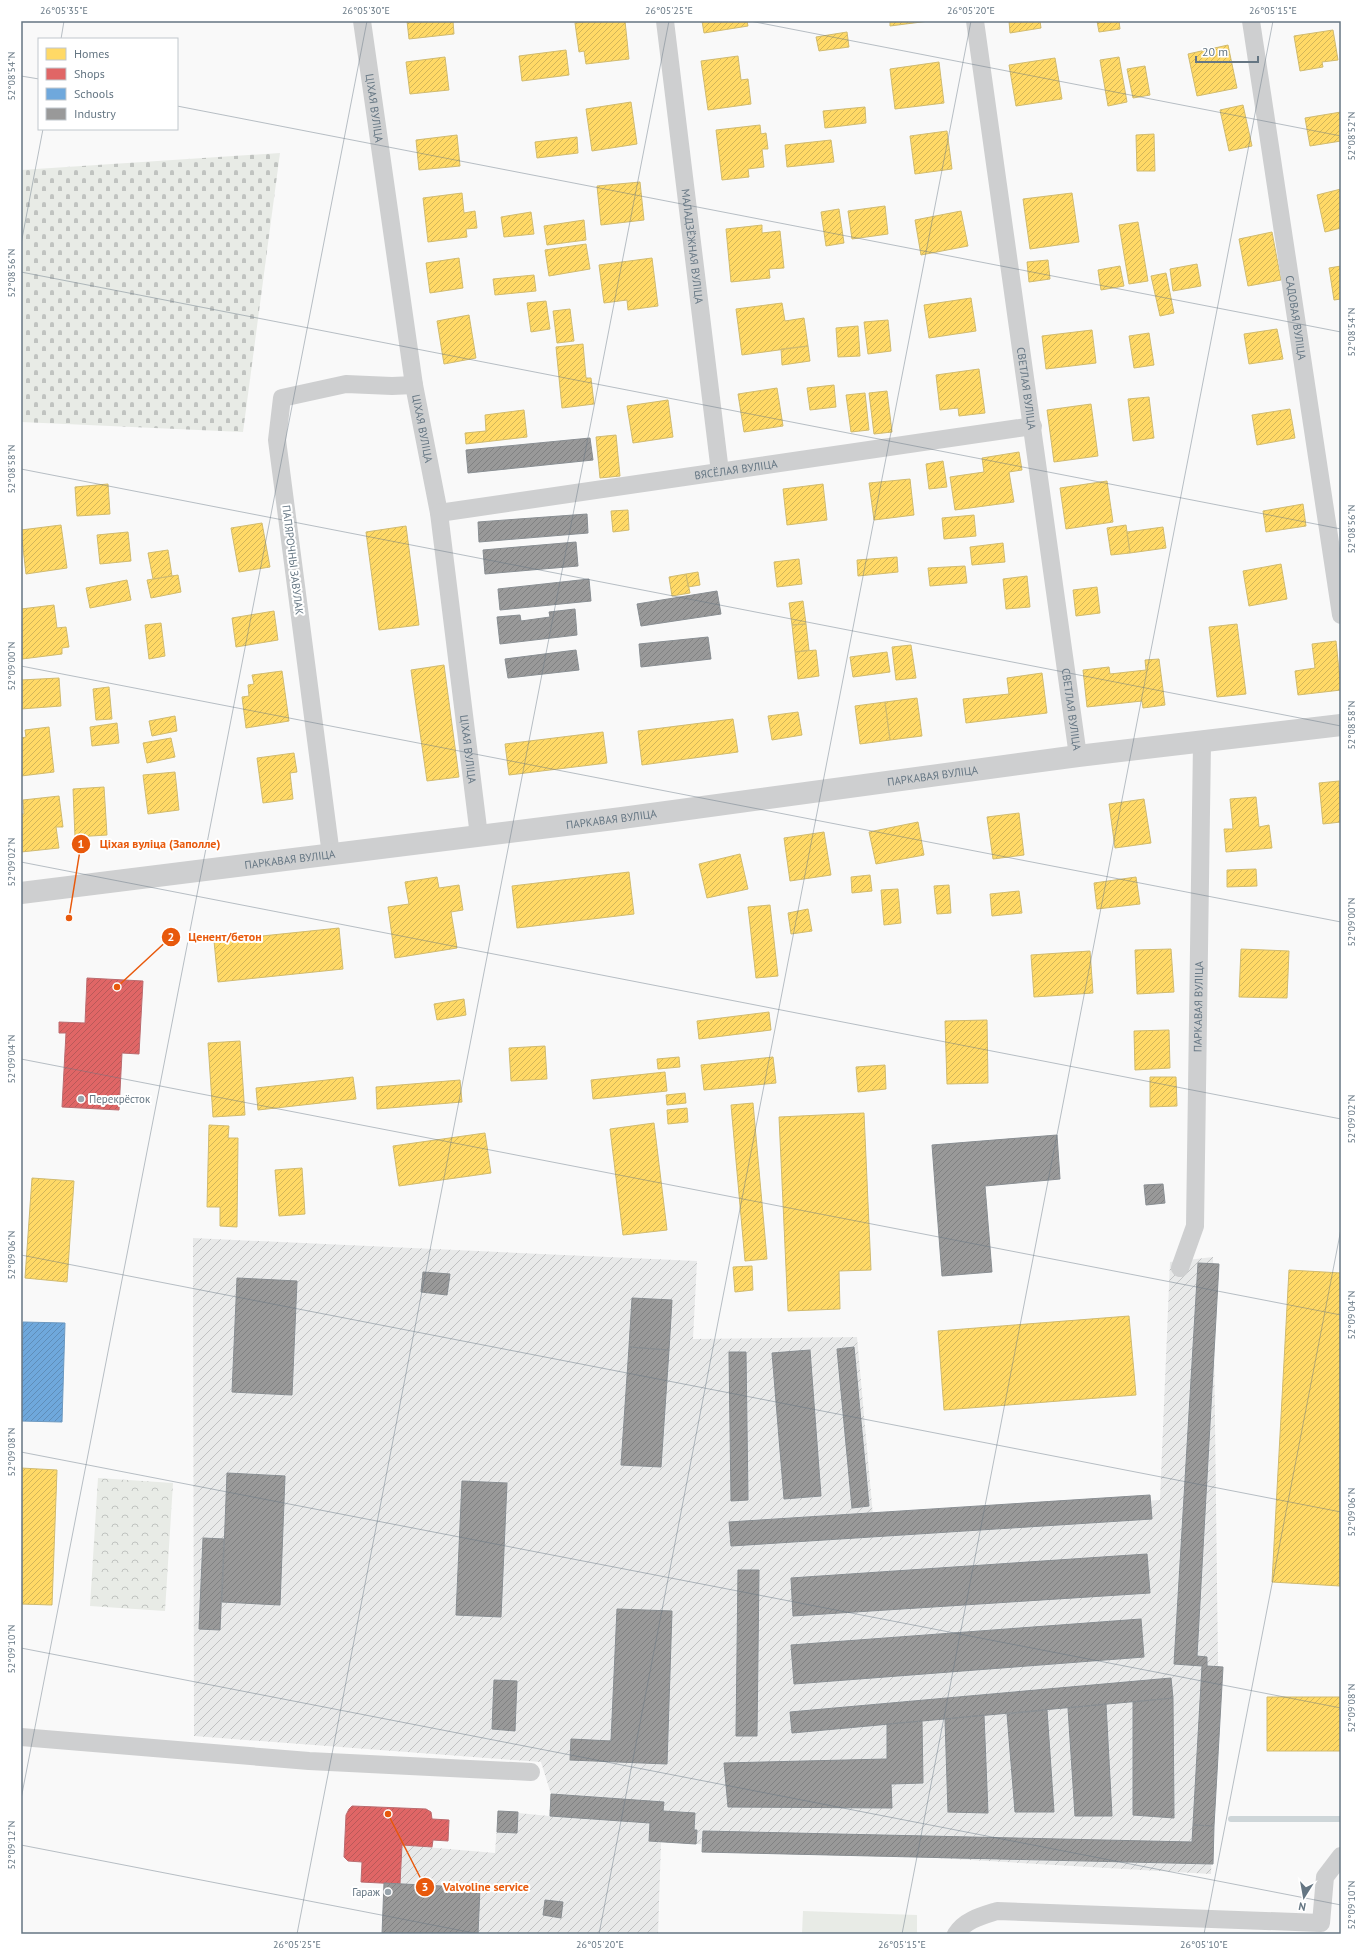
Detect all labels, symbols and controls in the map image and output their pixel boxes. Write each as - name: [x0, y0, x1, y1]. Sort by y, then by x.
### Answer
- text: 26°05'35"E: [40, 4, 88, 17]
- text: 26°05'30"E: [342, 4, 390, 17]
- text: 26°05'25"E: [645, 4, 693, 17]
- text: 26°05'20"E: [947, 4, 995, 17]
- text: 26°05'15"E: [1249, 4, 1297, 17]
- legend: [38, 38, 178, 130]
- scale bar: [1196, 38, 1258, 64]
- text: 20 m: [1202, 44, 1228, 59]
- text: Homes: [74, 46, 109, 61]
- text: 52°08'54"N: [5, 51, 18, 101]
- text: Shops: [74, 66, 105, 81]
- street label: ЦІХАЯ ВУЛІЦА: [363, 73, 386, 144]
- text: Schools: [74, 86, 114, 101]
- text: Industry: [74, 106, 116, 121]
- text: 52°08'52"N: [1345, 111, 1358, 161]
- street label: МАЛАДЗЁЖНАЯ ВУЛІЦА: [679, 188, 707, 305]
- text: 52°08'56"N: [5, 248, 18, 298]
- street label: САДОВАЯ ВУЛІЦА: [1283, 274, 1309, 361]
- text: 52°08'54"N: [1345, 307, 1358, 357]
- street label: СВЕТЛАЯ ВУЛІЦА: [1014, 346, 1039, 431]
- street label: ЦІХАЯ ВУЛІЦА: [409, 393, 436, 464]
- text: 52°08'58"N: [5, 444, 18, 494]
- street label: ВЯСЁЛАЯ ВУЛІЦА: [693, 456, 779, 483]
- street label: ПАПЯРОЧНЫ ЗАВУЛАК: [279, 504, 307, 616]
- text: 52°08'56"N: [1345, 504, 1358, 554]
- text: 52°09'00"N: [5, 641, 18, 691]
- street label: СВЕТЛАЯ ВУЛІЦА: [1059, 667, 1084, 752]
- text: 52°08'58"N: [1345, 700, 1358, 750]
- street label: ЦІХАЯ ВУЛІЦА: [457, 714, 480, 785]
- street label: ПАРКАВАЯ ВУЛІЦА: [886, 763, 979, 789]
- street label: ПАРКАВАЯ ВУЛІЦА: [565, 806, 658, 832]
- callout: Ціхая вуліца (Заполле): [71, 832, 228, 856]
- text: 1: [78, 836, 84, 851]
- text: Ціхая вуліца (Заполле): [100, 836, 220, 851]
- text: 52°09'02"N: [5, 837, 18, 887]
- street label: ПАРКАВАЯ ВУЛІЦА: [244, 847, 337, 872]
- text: 52°09'00"N: [1345, 897, 1358, 947]
- callout: Ценент/бетон: [161, 925, 270, 949]
- text: 2: [168, 929, 174, 944]
- text: Ценент/бетон: [188, 929, 262, 944]
- street label: ПАРКАВАЯ ВУЛІЦА: [1191, 960, 1206, 1052]
- text: 52°09'04"N: [5, 1034, 18, 1084]
- place label: Перекрёсток: [89, 1092, 151, 1106]
- marker: Перекрёсток: [76, 1094, 86, 1104]
- text: 52°09'02"N: [1345, 1094, 1358, 1144]
- text: 52°09'06"N: [5, 1230, 18, 1280]
- text: 52°09'04"N: [1345, 1290, 1358, 1340]
- text: 52°09'08"N: [5, 1427, 18, 1477]
- text: 52°09'06"N: [1345, 1487, 1358, 1537]
- text: 52°09'10"N: [5, 1624, 18, 1674]
- text: 52°09'08"N: [1345, 1683, 1358, 1733]
- text: 52°09'12"N: [5, 1820, 18, 1870]
- callout: Valvoline service: [415, 1875, 537, 1899]
- north arrow: [1284, 1877, 1324, 1917]
- text: 3: [422, 1879, 428, 1894]
- text: Valvoline service: [442, 1879, 529, 1894]
- text: 52°09'10"N: [1345, 1880, 1358, 1930]
- place label: Гараж: [352, 1885, 381, 1899]
- marker: Гараж: [383, 1887, 393, 1897]
- text: N: [1297, 1899, 1307, 1914]
- text: 26°05'25"E: [273, 1938, 321, 1951]
- text: 26°05'20"E: [576, 1938, 624, 1951]
- text: 26°05'15"E: [878, 1938, 926, 1951]
- text: 26°05'10"E: [1180, 1938, 1228, 1951]

